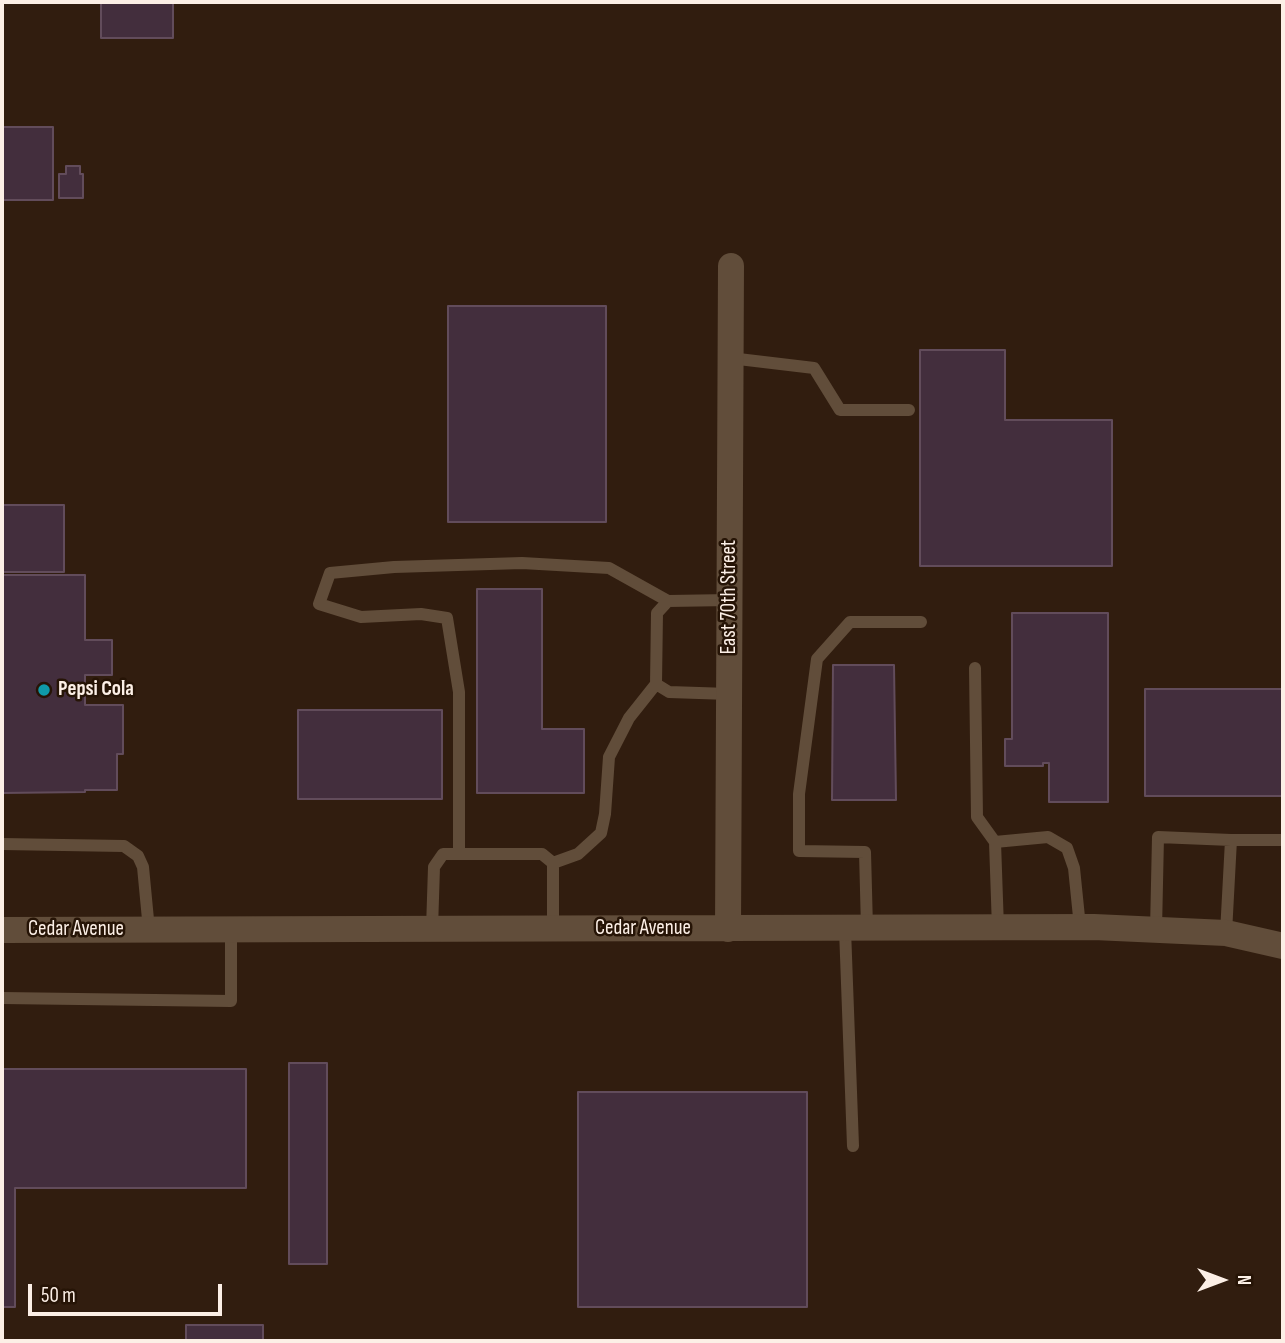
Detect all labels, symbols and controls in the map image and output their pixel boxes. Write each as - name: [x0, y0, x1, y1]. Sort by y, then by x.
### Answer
- street label: East 70th Street: [717, 540, 743, 654]
- place label: Pepsi Cola: [58, 677, 134, 703]
- marker: Pepsi Cola: [36, 682, 52, 698]
- street label: Cedar Avenue: [595, 916, 691, 942]
- street label: Cedar Avenue: [28, 917, 124, 943]
- north arrow: [1187, 1245, 1257, 1315]
- scale bar: [32, 1270, 226, 1314]
- text: N: [1232, 1275, 1255, 1285]
- text: 50 m: [41, 1283, 76, 1308]

